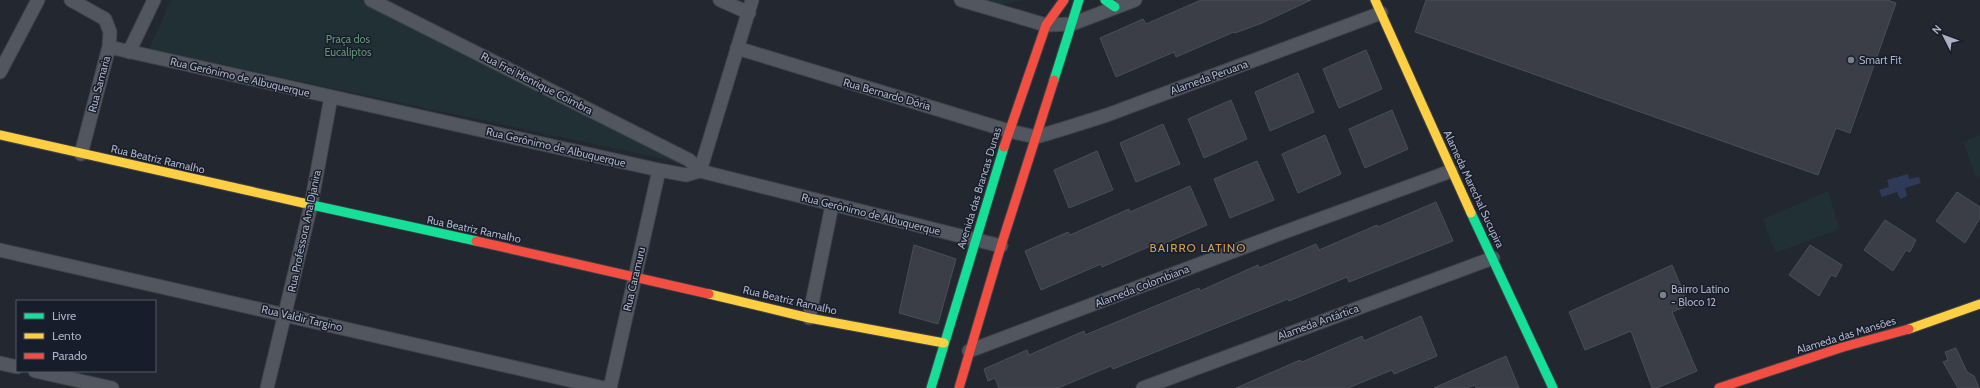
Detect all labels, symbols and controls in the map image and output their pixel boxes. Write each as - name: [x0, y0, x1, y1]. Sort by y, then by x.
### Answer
- north arrow: [1924, 16, 1964, 56]
- text: N: [1929, 22, 1944, 37]
- park label: Praça dos Eucaliptos: [324, 32, 372, 59]
- street label: Rua Frei Henrique Coimbra: [479, 49, 596, 118]
- place label: Smart Fit: [1859, 53, 1902, 67]
- street label: Rua Samaria: [85, 54, 113, 114]
- street label: Rua Gerônimo de Albuquerque: [169, 54, 311, 100]
- marker: Smart Fit: [1846, 55, 1856, 65]
- street label: Alameda Peruana: [1168, 56, 1250, 98]
- street label: Rua Bernardo Dória: [842, 75, 933, 113]
- street label: Rua Gerônimo de Albuquerque: [485, 124, 627, 170]
- street label: Avenida das Brancas Dunas: [954, 125, 1004, 250]
- street label: Alameda Marechal Sucupira: [1441, 128, 1508, 251]
- street label: Rua Beatriz Ramalho: [110, 141, 206, 177]
- street label: Rua Professora Ana Djanira: [284, 168, 324, 293]
- street label: Rua Gerônimo de Albuquerque: [800, 190, 942, 238]
- street label: Rua Beatriz Ramalho: [426, 212, 522, 246]
- district label: BAIRRO LATINO: [1150, 240, 1246, 255]
- street label: Rua Caramuru: [620, 245, 648, 312]
- street label: Alameda Colombiana: [1093, 261, 1192, 310]
- street label: Rua Beatriz Ramalho: [742, 282, 838, 318]
- place label: Bairro Latino - Bloco 12: [1671, 282, 1729, 309]
- marker: Bairro Latino - Bloco 12: [1658, 290, 1668, 300]
- legend: [16, 300, 156, 372]
- street label: Alameda Antártica: [1276, 301, 1361, 343]
- street label: Rua Valdir Targino: [260, 302, 344, 334]
- text: Livre: [52, 308, 76, 323]
- street label: Alameda das Mansões: [1795, 313, 1898, 357]
- text: Lento: [52, 328, 82, 343]
- text: Parado: [52, 348, 88, 363]

